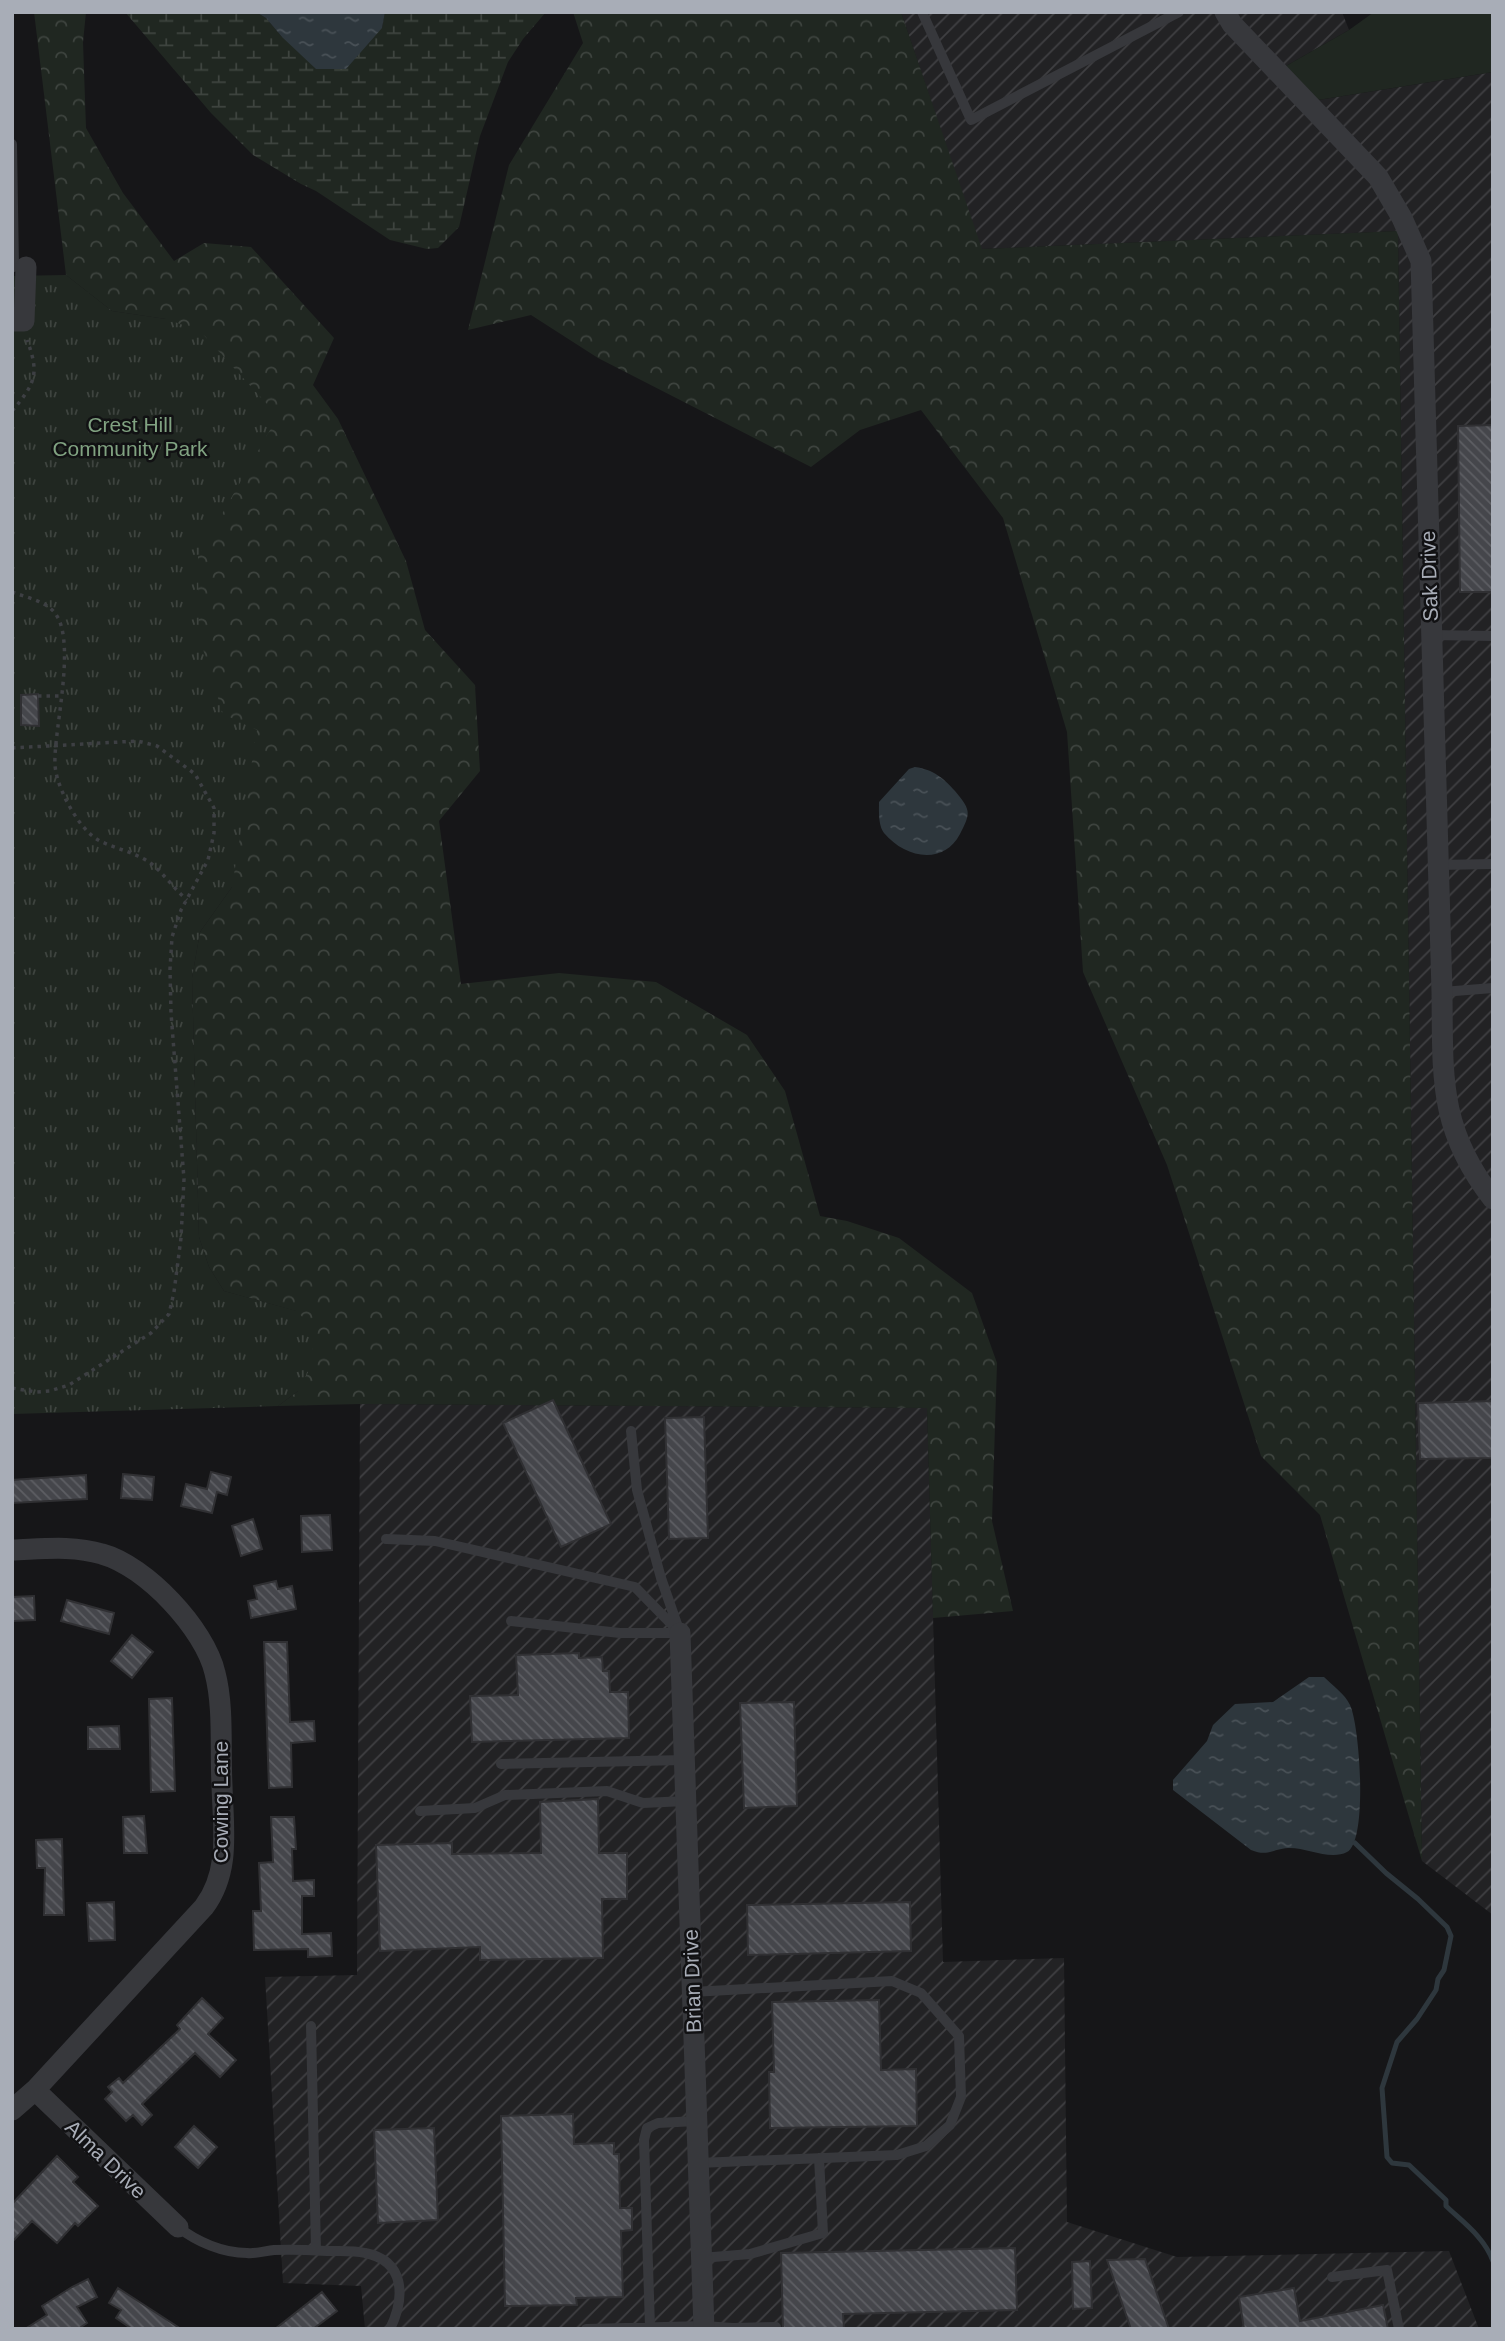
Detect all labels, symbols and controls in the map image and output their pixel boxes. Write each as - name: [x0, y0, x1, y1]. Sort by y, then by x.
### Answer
- park label: Crest Hill Community Park: [52, 413, 208, 460]
- street label: Sak Drive: [1416, 530, 1442, 622]
- street label: Cowing Lane: [209, 1741, 232, 1863]
- street label: Brian Drive: [679, 1929, 705, 2033]
- street label: Alma Drive: [61, 2115, 151, 2203]

